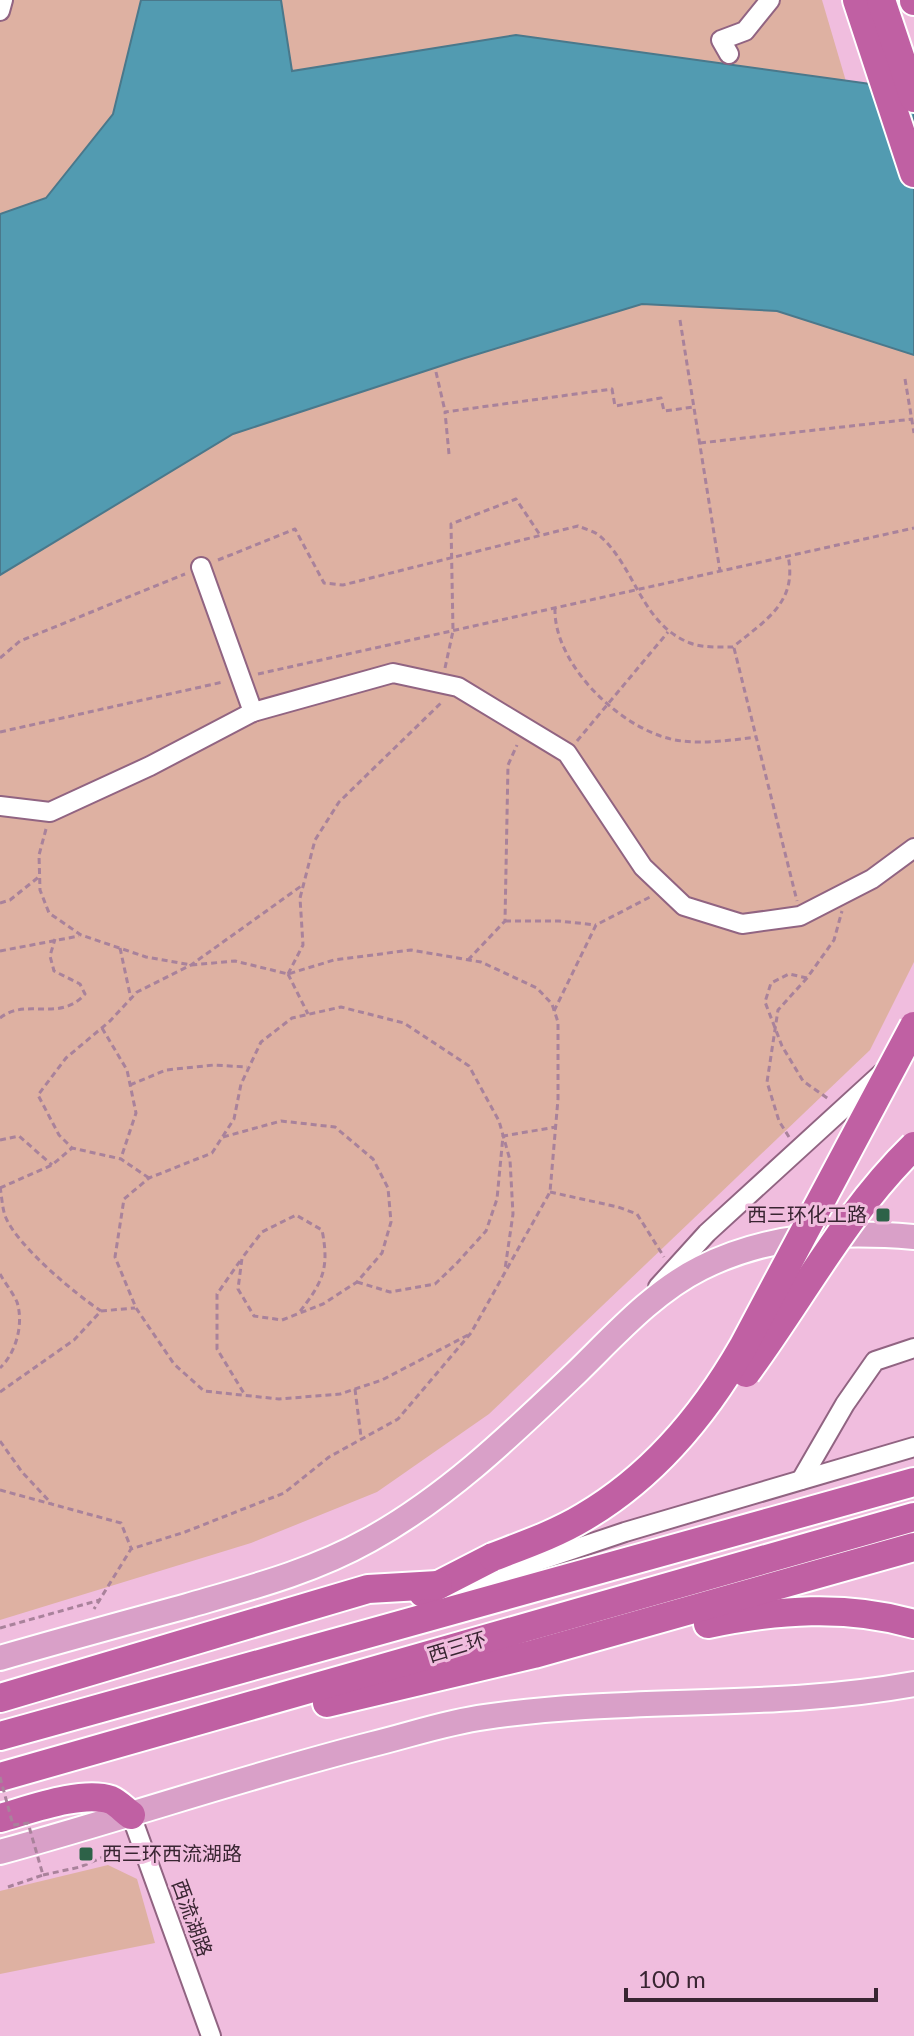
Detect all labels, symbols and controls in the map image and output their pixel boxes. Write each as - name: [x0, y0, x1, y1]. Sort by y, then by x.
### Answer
- place label: 西三环化工路: [747, 1202, 867, 1226]
- marker: 西三环化工路: [874, 1206, 892, 1224]
- street label: 西三环: [425, 1626, 489, 1666]
- place label: 西三环西流湖路: [102, 1841, 242, 1865]
- marker: 西三环西流湖路: [77, 1845, 95, 1863]
- street label: 西流湖路: [168, 1876, 218, 1959]
- scale bar: [626, 1952, 876, 2002]
- text: 100 m: [638, 1964, 706, 1993]

